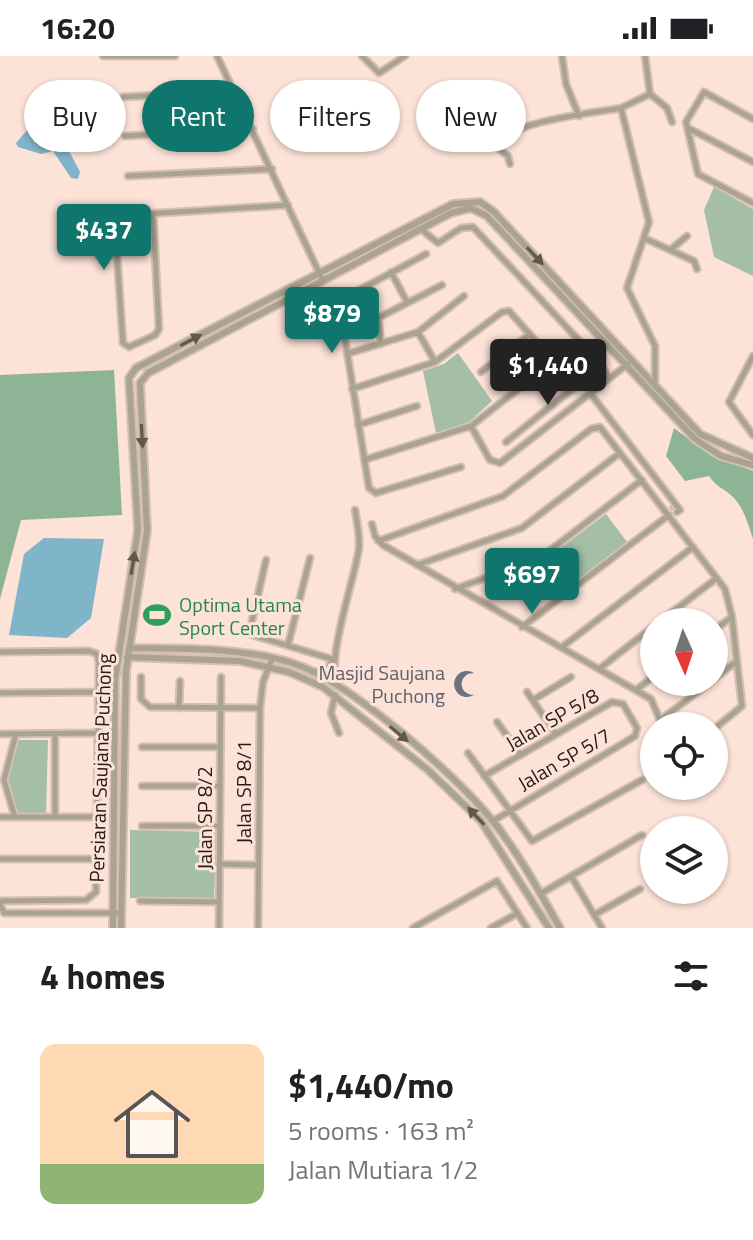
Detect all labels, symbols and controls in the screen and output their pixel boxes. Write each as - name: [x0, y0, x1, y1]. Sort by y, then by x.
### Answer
- text: 16:20: [40, 5, 115, 51]
- chip: Buy: [24, 80, 126, 152]
- chip: Rent: [142, 80, 254, 152]
- chip: Filters: [270, 80, 400, 152]
- chip: New: [416, 80, 526, 152]
- pin: $437: [57, 204, 151, 272]
- text: $437: [75, 210, 133, 249]
- one-way arrow: [525, 246, 543, 265]
- pin: $879: [285, 287, 379, 355]
- text: $879: [303, 293, 361, 332]
- one-way arrow: [179, 333, 202, 346]
- pin: $1,440: [483, 339, 613, 407]
- text: $1,440: [508, 345, 588, 384]
- one-way arrow: [136, 424, 149, 449]
- pin: $697: [485, 548, 579, 616]
- one-way arrow: [127, 550, 140, 575]
- text: $697: [503, 554, 561, 593]
- place label: Optima Utama Sport Center: [179, 589, 302, 643]
- sports icon: Optima Utama Sport Center: [142, 600, 172, 630]
- north arrow: [640, 608, 728, 696]
- map controls: [640, 608, 728, 904]
- street label: Persiaran Saujana Puchong: [81, 653, 119, 883]
- place label: Masjid Saujana Puchong: [319, 657, 445, 711]
- mosque icon: Masjid Saujana Puchong: [452, 669, 482, 699]
- street label: Jalan SP 5/8: [500, 680, 604, 758]
- button: locate: [640, 712, 728, 800]
- street label: Jalan SP 5/7: [512, 720, 616, 798]
- one-way arrow: [388, 725, 408, 742]
- street label: Jalan SP 8/1: [228, 740, 259, 844]
- street label: Jalan SP 8/2: [189, 766, 220, 870]
- one-way arrow: [468, 807, 486, 826]
- button: layers: [640, 816, 728, 904]
- text: 4 homes: [40, 950, 165, 1002]
- icon: filters: [669, 954, 713, 998]
- text: $1,440/mo: [288, 1059, 454, 1111]
- icon: home: [104, 1076, 200, 1172]
- text: 5 rooms · 163 m²: [288, 1111, 474, 1150]
- text: Jalan Mutiara 1/2: [288, 1150, 478, 1189]

